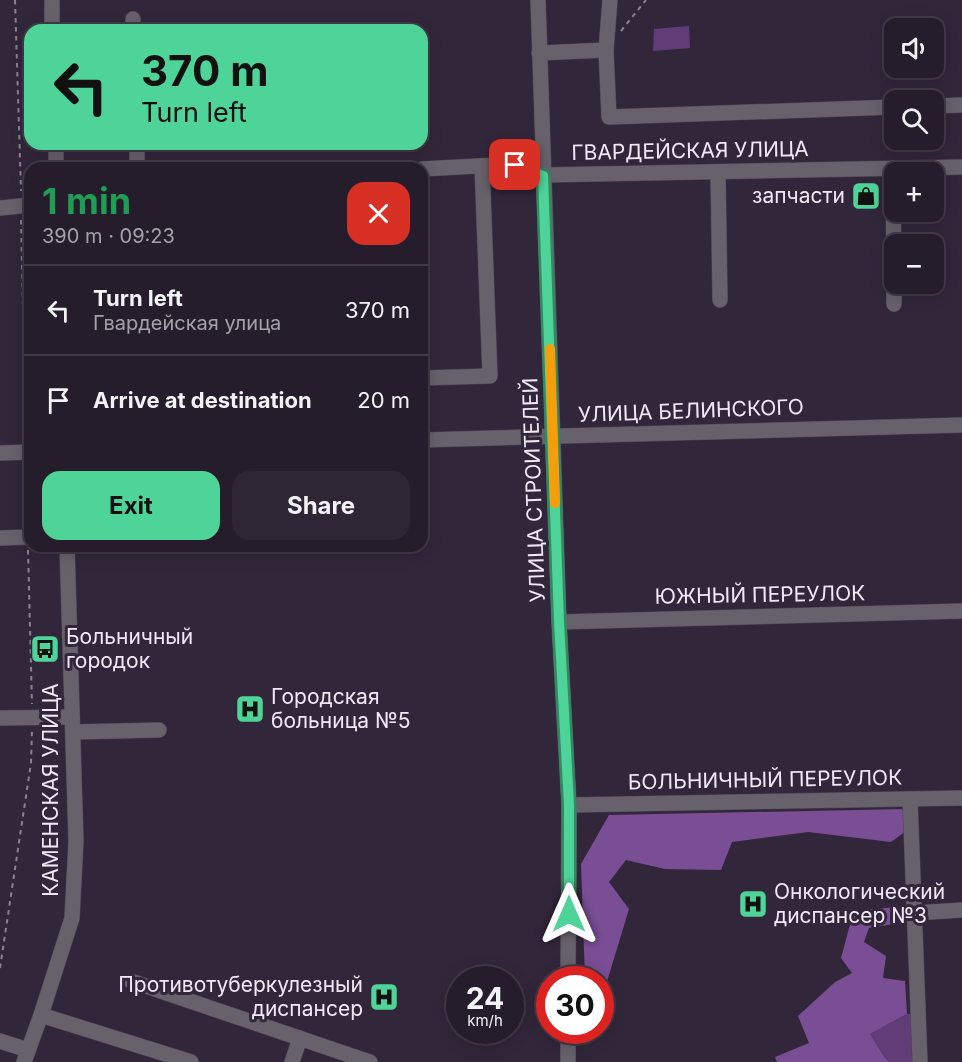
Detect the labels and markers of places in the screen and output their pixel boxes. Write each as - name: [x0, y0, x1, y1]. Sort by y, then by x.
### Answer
- pin: [489, 139, 540, 190]
- shop icon: запчасти: [850, 180, 882, 212]
- place label: запчасти: [752, 183, 845, 208]
- place label: Больничный городок: [66, 624, 193, 673]
- bus stop icon: Больничный городок: [29, 633, 61, 665]
- place label: Городская больница №5: [271, 684, 411, 733]
- hospital icon: Городская больница №5: [234, 693, 266, 725]
- place label: Онкологический диспансер №3: [774, 879, 945, 928]
- hospital icon: Онкологический диспансер №3: [737, 888, 769, 920]
- place label: Противотуберкулезный диспансер: [118, 972, 363, 1021]
- hospital icon: Противотуберкулезный диспансер: [368, 981, 400, 1013]

